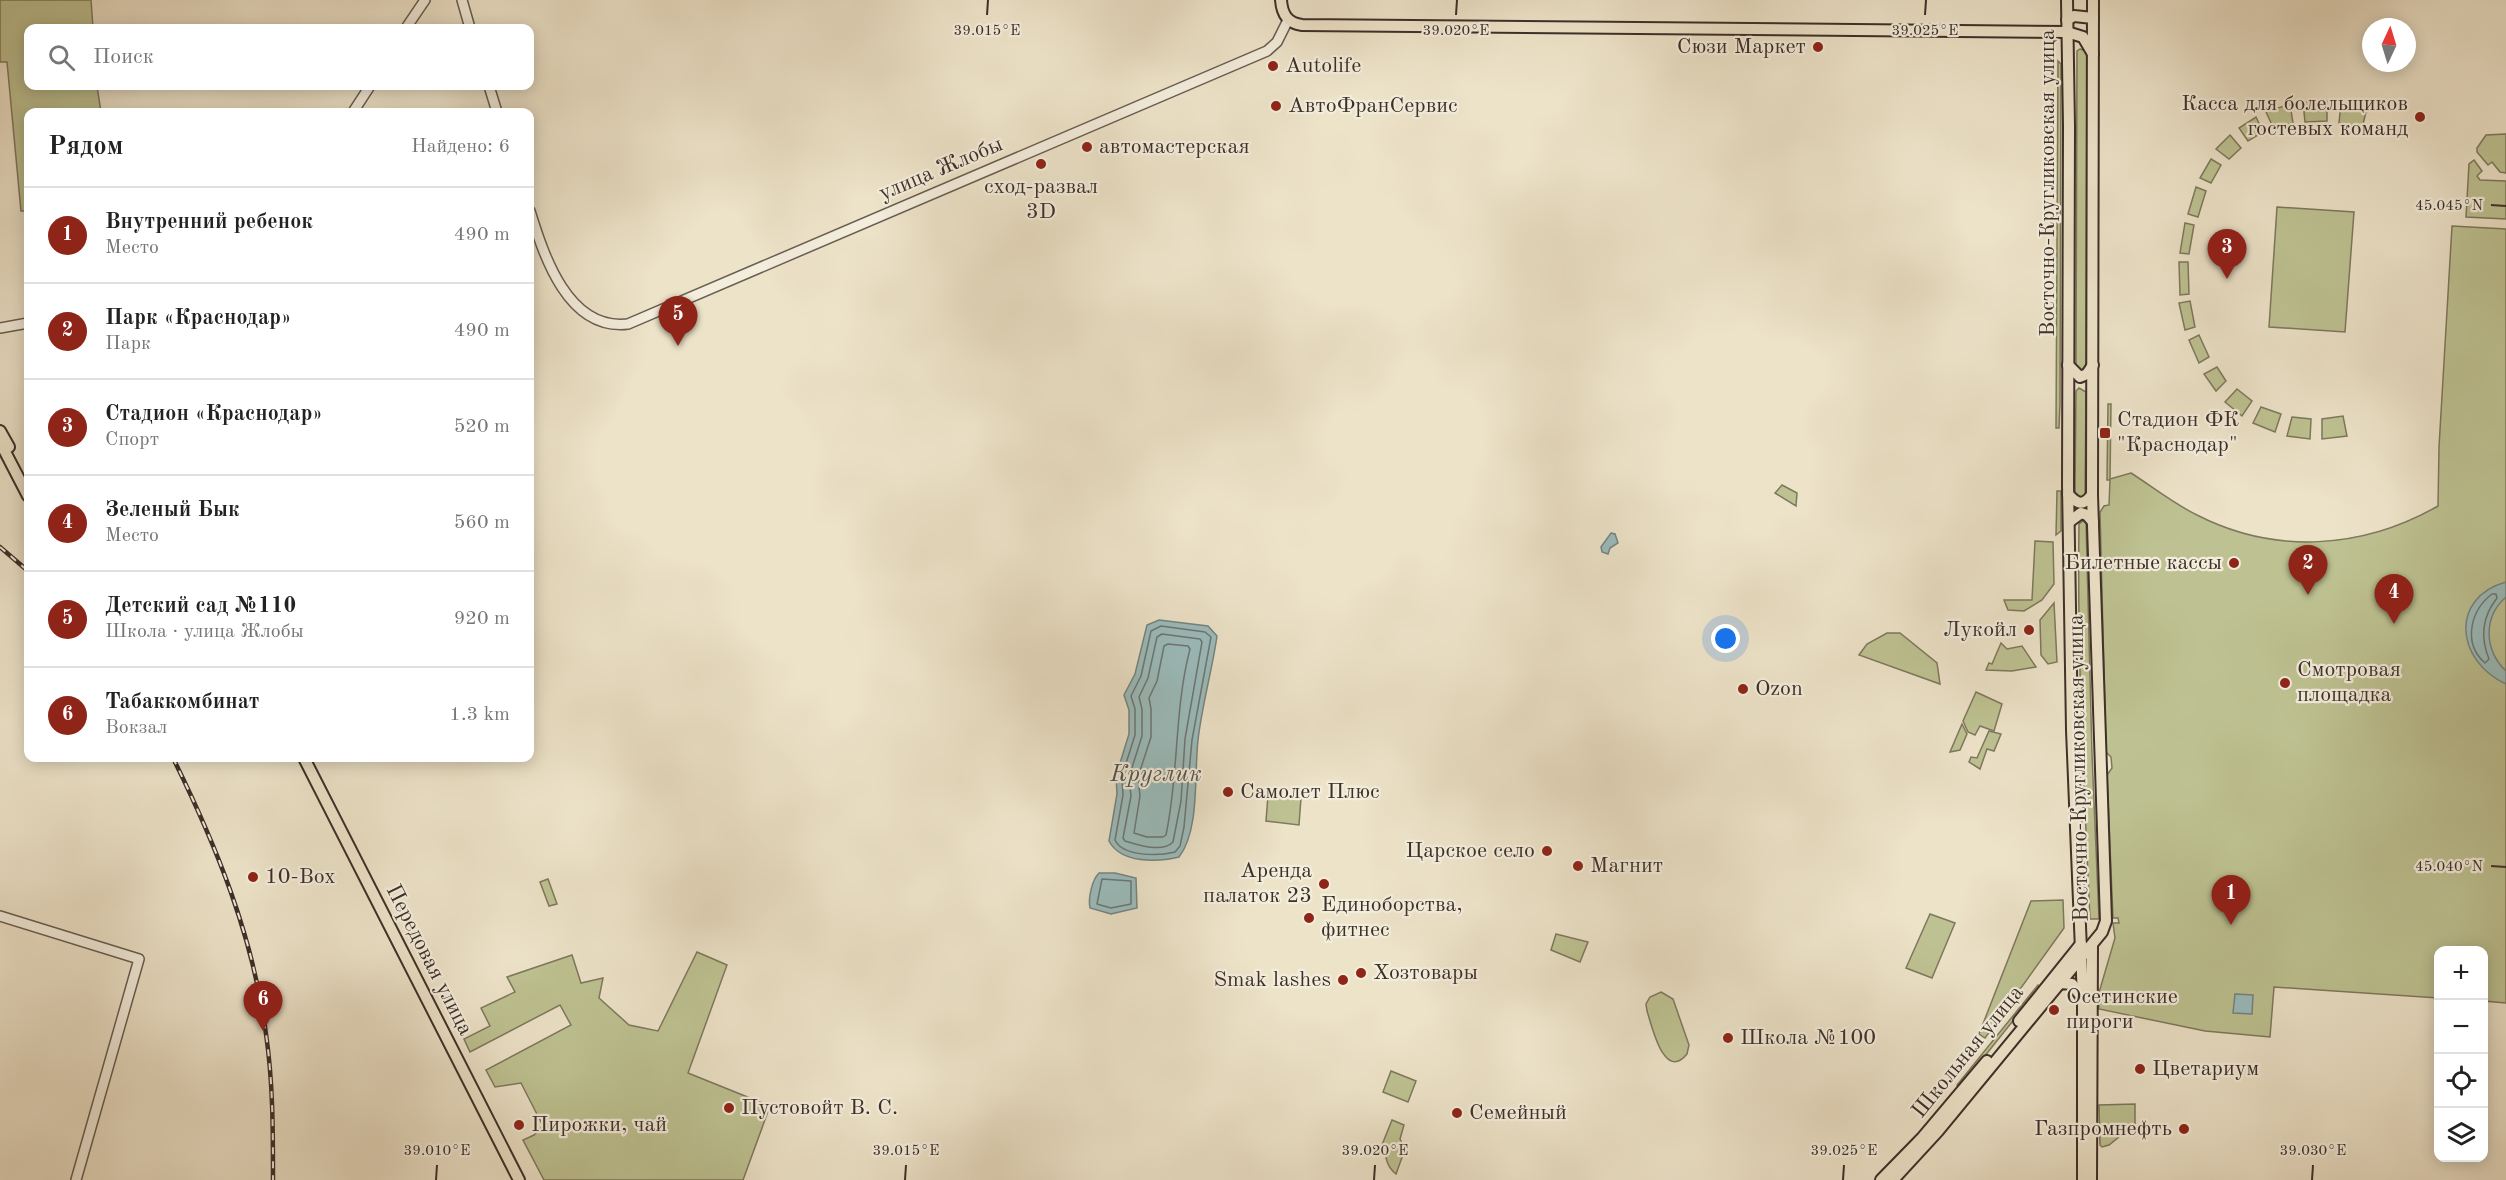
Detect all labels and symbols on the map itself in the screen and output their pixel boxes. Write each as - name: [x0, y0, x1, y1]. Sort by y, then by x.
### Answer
- north arrow: [2362, 18, 2416, 72]
- text: 39.015°E: [954, 24, 1020, 39]
- text: 39.020°E: [1423, 24, 1489, 39]
- text: 39.025°E: [1892, 24, 1958, 39]
- street label: Восточно-Кругликовская улица: [2037, 29, 2059, 337]
- place label: Сюзи Маркет: [1677, 36, 1806, 58]
- marker: Сюзи Маркет: [1811, 40, 1825, 54]
- place label: Autolife: [1285, 55, 1361, 77]
- marker: Autolife: [1266, 59, 1280, 73]
- place label: Касса для болельщиков гостевых команд: [2181, 93, 2408, 140]
- place label: АвтоФранСервис: [1288, 95, 1458, 117]
- marker: АвтоФранСервис: [1269, 99, 1283, 113]
- marker: Касса для болельщиков гостевых команд: [2413, 110, 2427, 124]
- street label: улица Жлобы: [876, 133, 1006, 205]
- place label: автомастерская: [1099, 136, 1250, 158]
- marker: автомастерская: [1080, 140, 1094, 154]
- marker: сход-развал 3D: [1034, 157, 1048, 171]
- place label: сход-развал 3D: [984, 176, 1098, 223]
- text: 45.045°N: [2415, 199, 2483, 214]
- pin: 3: [2208, 230, 2246, 279]
- pin: 5: [658, 296, 698, 346]
- place label: Стадион ФК "Краснодар": [2117, 409, 2239, 456]
- marker: Стадион ФК "Краснодар": [2098, 426, 2112, 440]
- pin: 2: [2288, 546, 2328, 595]
- place label: Билетные кассы: [2065, 552, 2222, 574]
- marker: Билетные кассы: [2227, 556, 2241, 570]
- pin: 4: [2374, 574, 2414, 624]
- street label: Восточно-Кругликовская улица: [2065, 614, 2093, 922]
- place label: Лукойл: [1943, 619, 2017, 641]
- marker: Лукойл: [2022, 623, 2036, 637]
- your location: [1711, 624, 1740, 653]
- place label: Смотровая площадка: [2297, 659, 2401, 706]
- marker: Смотровая площадка: [2278, 676, 2292, 690]
- place label: Ozon: [1755, 678, 1803, 700]
- marker: Ozon: [1736, 682, 1750, 696]
- water label: Круглик: [1109, 763, 1202, 787]
- place label: Самолет Плюс: [1240, 781, 1380, 803]
- marker: Самолет Плюс: [1221, 785, 1235, 799]
- place label: Царское село: [1406, 840, 1535, 862]
- marker: Царское село: [1540, 844, 1554, 858]
- place label: Магнит: [1590, 855, 1663, 877]
- marker: Магнит: [1571, 859, 1585, 873]
- place label: Аренда палаток 23: [1203, 860, 1312, 907]
- text: 45.040°N: [2415, 860, 2483, 875]
- place label: 10-Box: [265, 866, 336, 888]
- marker: 10-Box: [246, 870, 260, 884]
- pin: 1: [2212, 876, 2250, 925]
- marker: Аренда палаток 23: [1317, 877, 1331, 891]
- street label: Передовая улица: [382, 881, 477, 1039]
- place label: Единоборства, фитнес: [1321, 894, 1463, 941]
- marker: Единоборства, фитнес: [1302, 911, 1316, 925]
- place label: Хозтовары: [1373, 962, 1478, 984]
- marker: Хозтовары: [1354, 966, 1368, 980]
- place label: Smak lashes: [1213, 969, 1331, 991]
- marker: Smak lashes: [1336, 973, 1350, 987]
- pin: 6: [244, 982, 282, 1031]
- street label: Школьная улица: [1908, 982, 2028, 1122]
- place label: Осетинские пироги: [2066, 986, 2178, 1033]
- marker: Осетинские пироги: [2047, 1003, 2061, 1017]
- place label: Школа №100: [1740, 1027, 1876, 1049]
- marker: Школа №100: [1721, 1031, 1735, 1045]
- place label: Цветариум: [2152, 1058, 2259, 1080]
- marker: Цветариум: [2133, 1062, 2147, 1076]
- place label: Пустовойт В. С.: [741, 1097, 898, 1119]
- marker: Пустовойт В. С.: [722, 1101, 736, 1115]
- place label: Семейный: [1469, 1102, 1567, 1124]
- marker: Семейный: [1450, 1106, 1464, 1120]
- place label: Пирожки, чай: [531, 1114, 667, 1136]
- marker: Пирожки, чай: [512, 1118, 526, 1132]
- place label: Газпромнефть: [2034, 1118, 2172, 1140]
- marker: Газпромнефть: [2177, 1122, 2191, 1136]
- text: 39.010°E: [404, 1144, 470, 1159]
- text: 39.015°E: [873, 1144, 939, 1159]
- text: 39.020°E: [1342, 1144, 1408, 1159]
- text: 39.025°E: [1811, 1144, 1877, 1159]
- text: 39.030°E: [2280, 1144, 2346, 1159]

